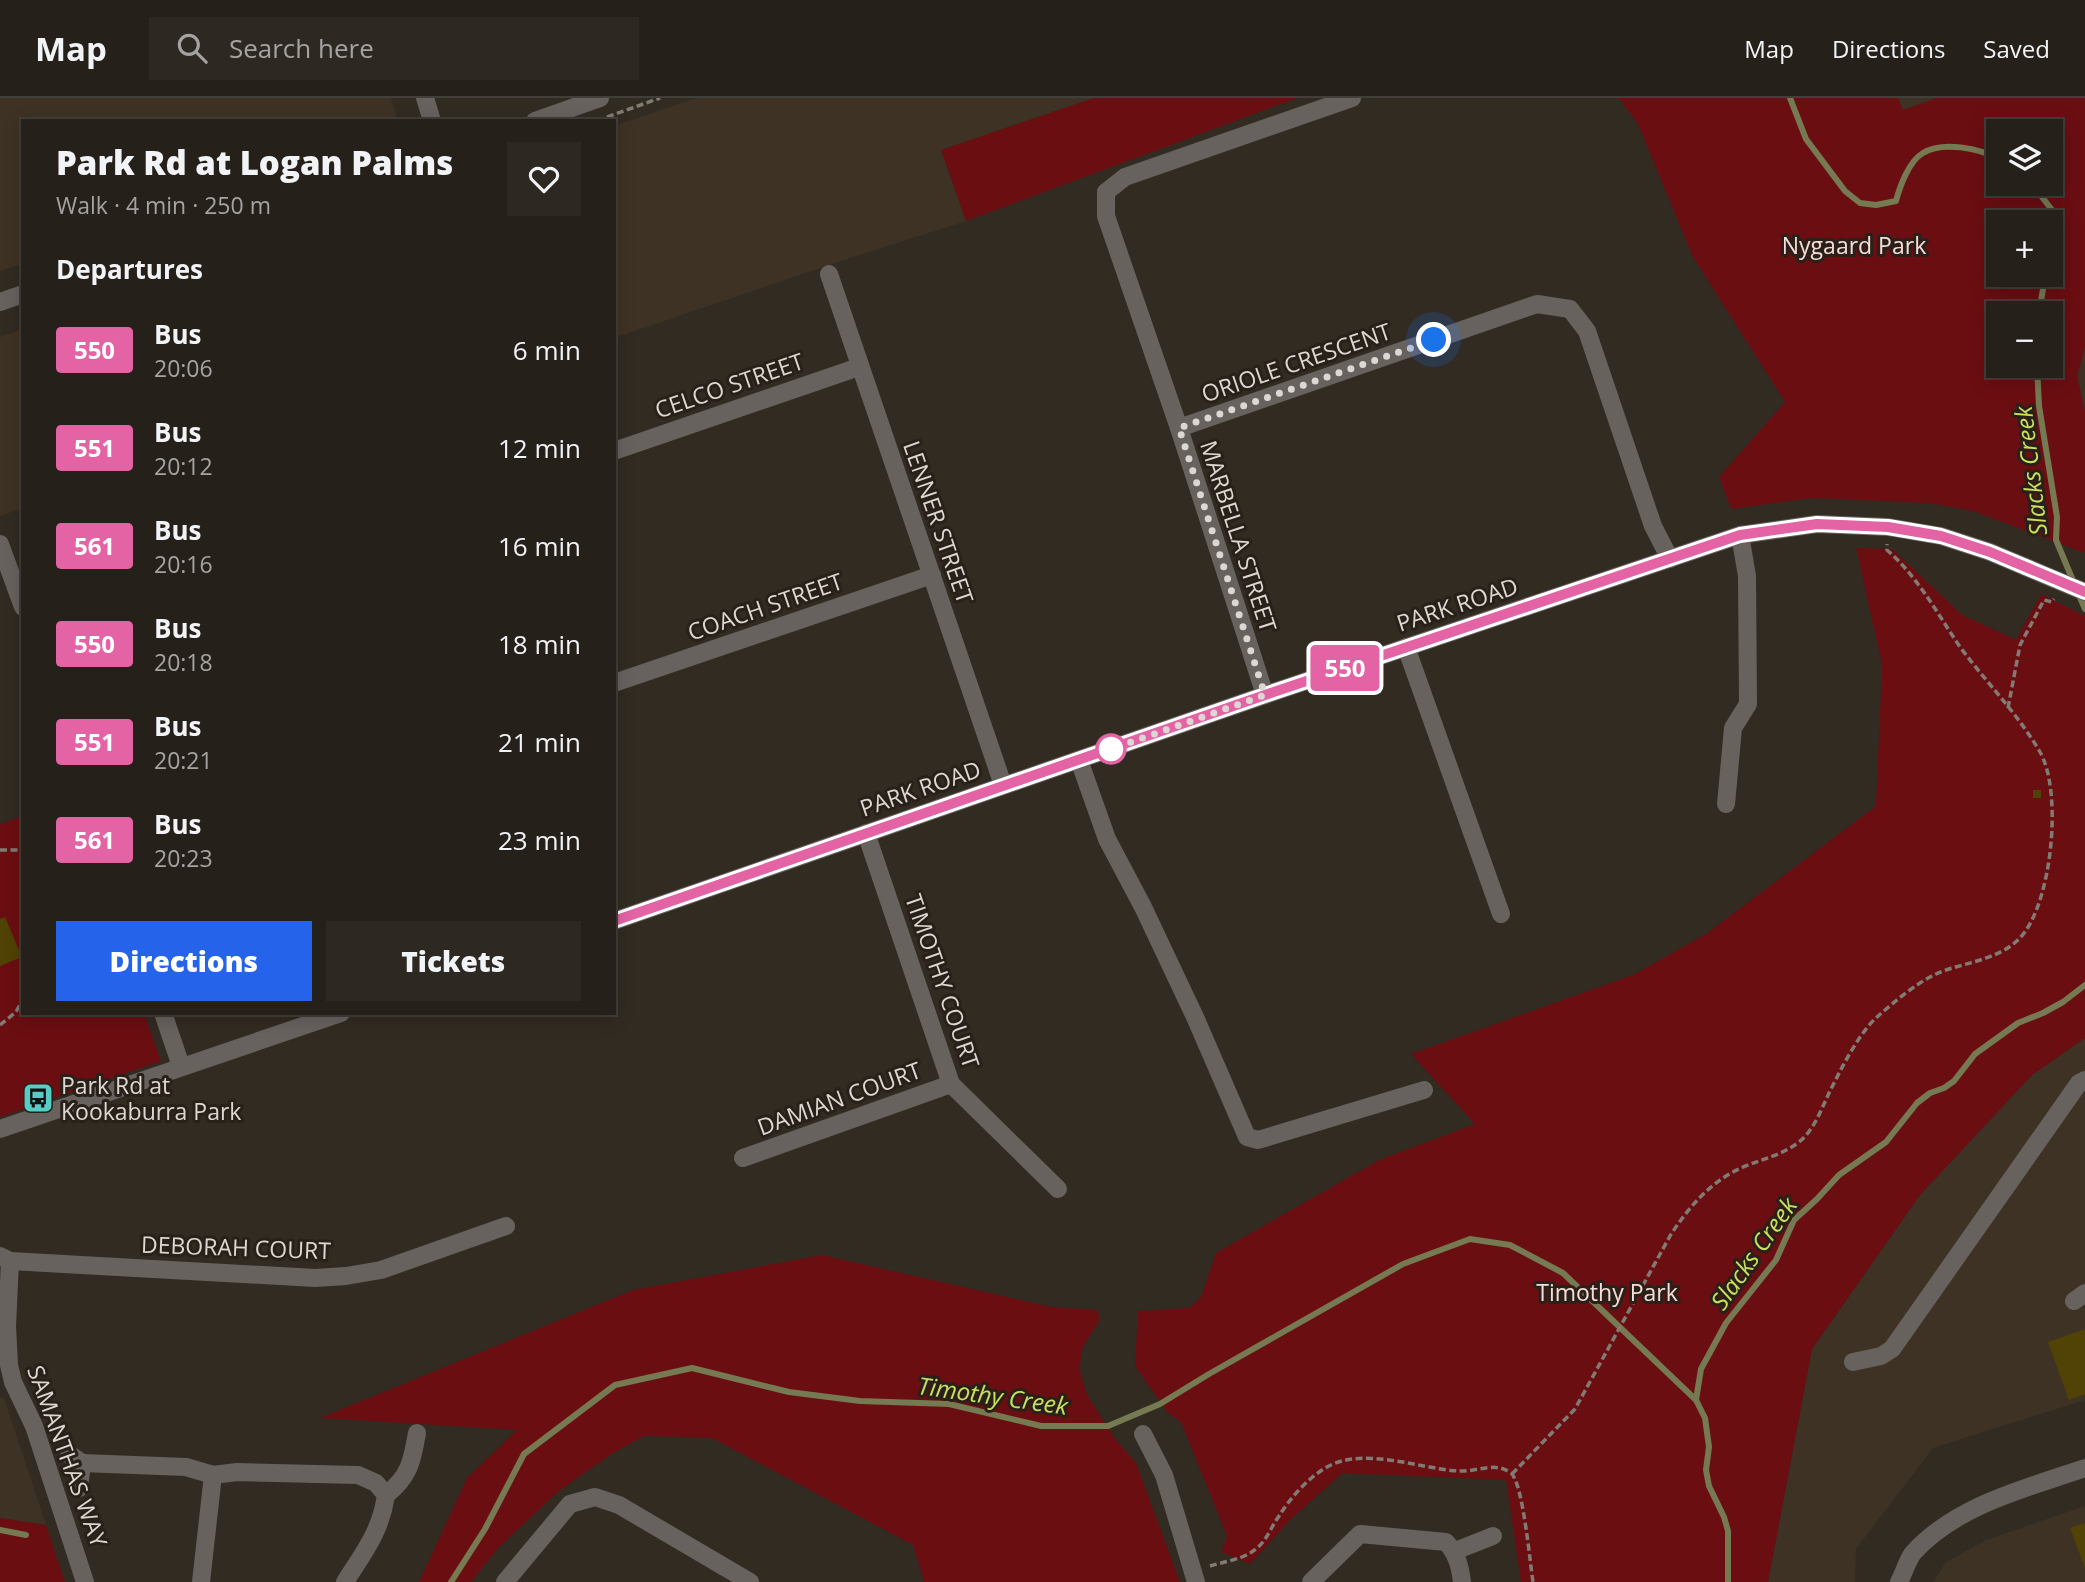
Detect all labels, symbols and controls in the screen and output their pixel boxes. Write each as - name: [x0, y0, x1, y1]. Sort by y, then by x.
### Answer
- search box: [149, 17, 639, 80]
- text: Map: [35, 26, 107, 71]
- icon: search: [173, 29, 211, 67]
- text: Search here: [229, 30, 374, 66]
- text: Map: [1744, 32, 1794, 65]
- text: Directions: [1832, 32, 1945, 65]
- text: Saved: [1983, 32, 2050, 65]
- map controls: [1986, 119, 2063, 378]
- button: layers: [1986, 119, 2063, 196]
- text: Park Rd at Logan Palms: [56, 140, 453, 185]
- button: heart: [507, 142, 581, 216]
- text: Walk · 4 min · 250 m: [56, 189, 271, 221]
- button: +: [1986, 210, 2063, 287]
- park label: Nygaard Park: [1782, 229, 1926, 261]
- text: Departures: [56, 251, 203, 287]
- button: −: [1986, 301, 2063, 378]
- street label: ORIOLE CRESCENT: [1197, 314, 1395, 409]
- text: Bus: [154, 316, 201, 352]
- your location: [1416, 322, 1451, 357]
- text: 6 min: [513, 332, 581, 368]
- text: 550: [74, 333, 115, 366]
- street label: CELCO STREET: [650, 344, 808, 425]
- text: 20:06: [154, 352, 213, 384]
- water label: Slacks Creek: [2006, 403, 2054, 538]
- text: Bus: [154, 414, 201, 450]
- text: 12 min: [498, 430, 581, 466]
- text: 551: [74, 431, 115, 464]
- street label: LENNER STREET: [896, 436, 982, 608]
- street label: MARBELLA STREET: [1193, 436, 1285, 636]
- text: 20:12: [154, 450, 213, 482]
- text: Bus: [154, 512, 201, 548]
- text: 16 min: [498, 528, 581, 564]
- text: 561: [74, 529, 115, 562]
- text: 20:16: [154, 548, 213, 580]
- street label: COACH STREET: [683, 564, 847, 648]
- street label: PARK ROAD: [1392, 569, 1522, 639]
- text: Bus: [154, 610, 201, 646]
- text: 18 min: [498, 626, 581, 662]
- text: 550: [74, 627, 115, 660]
- line badge: 550: [1305, 645, 1385, 691]
- text: 20:18: [154, 646, 213, 678]
- text: 550: [1324, 651, 1366, 684]
- text: Bus: [154, 708, 201, 744]
- text: 21 min: [498, 724, 581, 760]
- text: 551: [74, 725, 115, 758]
- unlabelled marker: [1096, 734, 1126, 764]
- text: 20:21: [154, 744, 213, 776]
- street label: PARK ROAD: [855, 752, 985, 824]
- text: Bus: [154, 806, 201, 842]
- text: 23 min: [498, 822, 581, 858]
- text: 561: [74, 823, 115, 856]
- text: 20:23: [154, 842, 213, 874]
- street label: TIMOTHY COURT: [898, 890, 988, 1073]
- button: Directions: [56, 921, 312, 1001]
- button: Tickets: [326, 921, 581, 1001]
- street label: DAMIAN COURT: [753, 1053, 926, 1142]
- place label: Park Rd at Kookaburra Park: [61, 1069, 241, 1127]
- bus stop icon: Park Rd at Kookaburra Park: [21, 1081, 55, 1115]
- water label: Slacks Creek: [1702, 1189, 1805, 1316]
- street label: DEBORAH COURT: [141, 1228, 332, 1266]
- park label: Timothy Park: [1536, 1276, 1678, 1308]
- street label: SAMANTHAS WAY: [20, 1361, 116, 1551]
- water label: Timothy Creek: [916, 1368, 1071, 1422]

